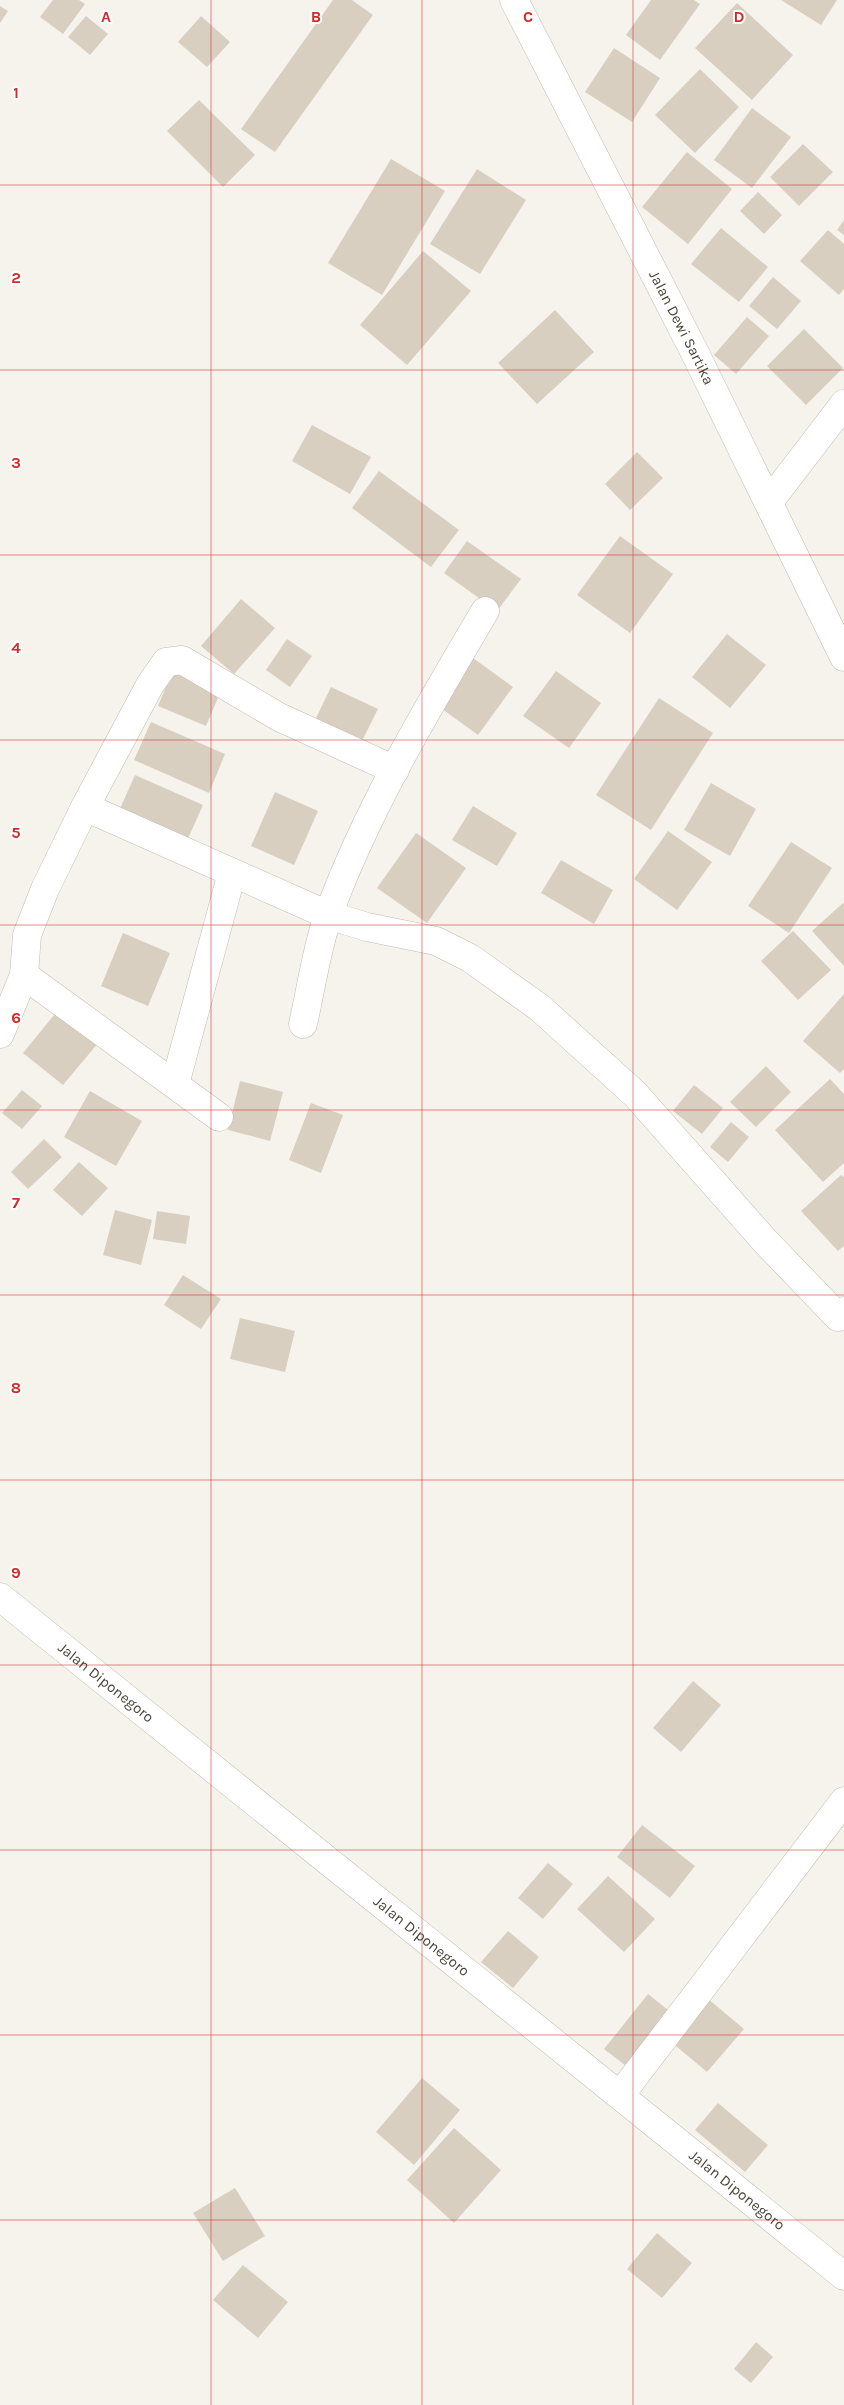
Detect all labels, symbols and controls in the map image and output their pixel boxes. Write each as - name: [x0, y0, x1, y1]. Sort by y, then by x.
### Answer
- text: A: [101, 7, 111, 26]
- text: B: [311, 7, 321, 26]
- text: C: [523, 7, 533, 26]
- text: D: [734, 7, 745, 26]
- text: 1: [13, 83, 19, 102]
- street label: Jalan Dewi Sartika: [645, 267, 718, 388]
- text: 2: [11, 268, 21, 287]
- text: 3: [11, 453, 21, 472]
- text: 4: [11, 638, 21, 657]
- text: 5: [11, 823, 21, 842]
- text: 6: [11, 1008, 21, 1027]
- text: 7: [12, 1193, 20, 1212]
- text: 8: [11, 1378, 21, 1397]
- text: 9: [11, 1563, 21, 1582]
- street label: Jalan Diponegoro: [54, 1638, 158, 1726]
- street label: Jalan Diponegoro: [370, 1892, 473, 1980]
- street label: Jalan Diponegoro: [686, 2146, 789, 2234]

